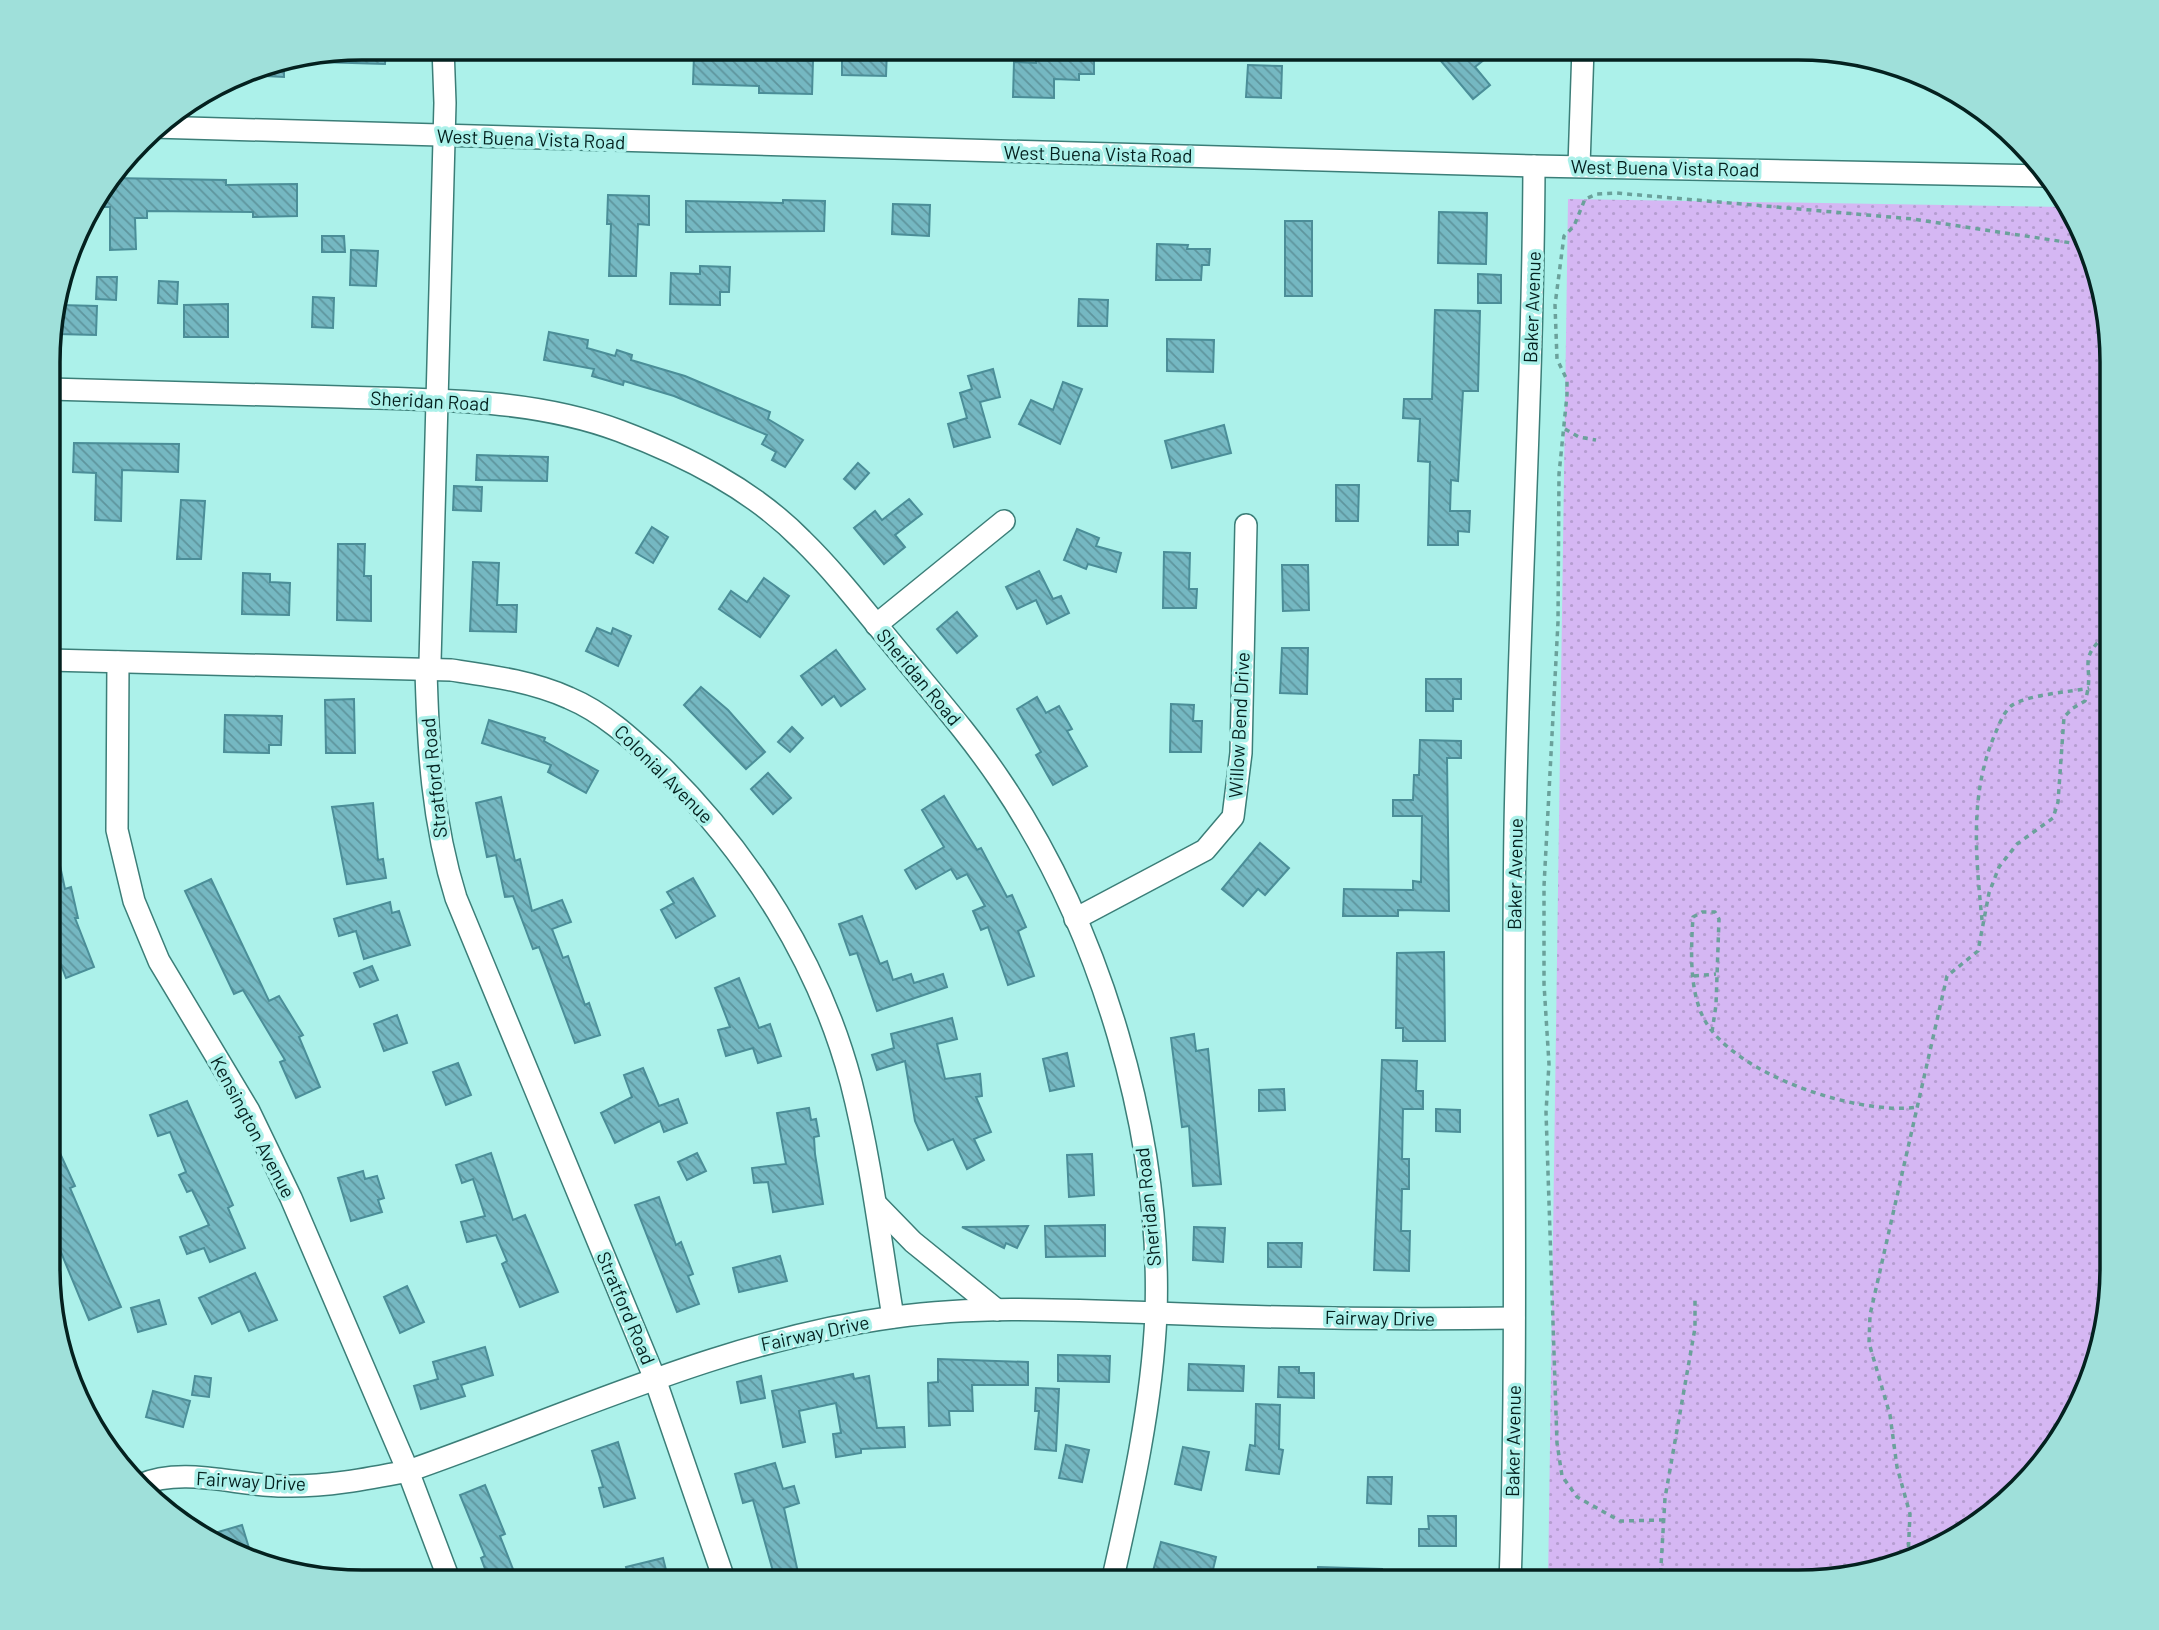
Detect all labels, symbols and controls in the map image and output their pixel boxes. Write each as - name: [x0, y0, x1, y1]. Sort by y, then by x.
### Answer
- street label: West Buena Vista Road: [436, 124, 626, 153]
- street label: West Buena Vista Road: [1003, 140, 1193, 167]
- street label: West Buena Vista Road: [1570, 154, 1760, 181]
- street label: Baker Avenue: [1518, 251, 1545, 363]
- street label: Sheridan Road: [370, 386, 490, 415]
- street label: Sheridan Road: [872, 624, 967, 730]
- street label: Willow Bend Drive: [1223, 651, 1254, 799]
- street label: Stratford Road: [416, 717, 451, 839]
- street label: Colonial Avenue: [610, 720, 718, 828]
- street label: Baker Avenue: [1502, 818, 1527, 930]
- street label: Kensington Avenue: [206, 1052, 301, 1202]
- street label: Sheridan Road: [1130, 1147, 1165, 1268]
- street label: Stratford Road: [592, 1248, 661, 1368]
- street label: Fairway Drive: [1325, 1305, 1435, 1330]
- street label: Fairway Drive: [759, 1310, 871, 1355]
- street label: Baker Avenue: [1500, 1385, 1525, 1497]
- street label: Fairway Drive: [195, 1466, 307, 1495]

